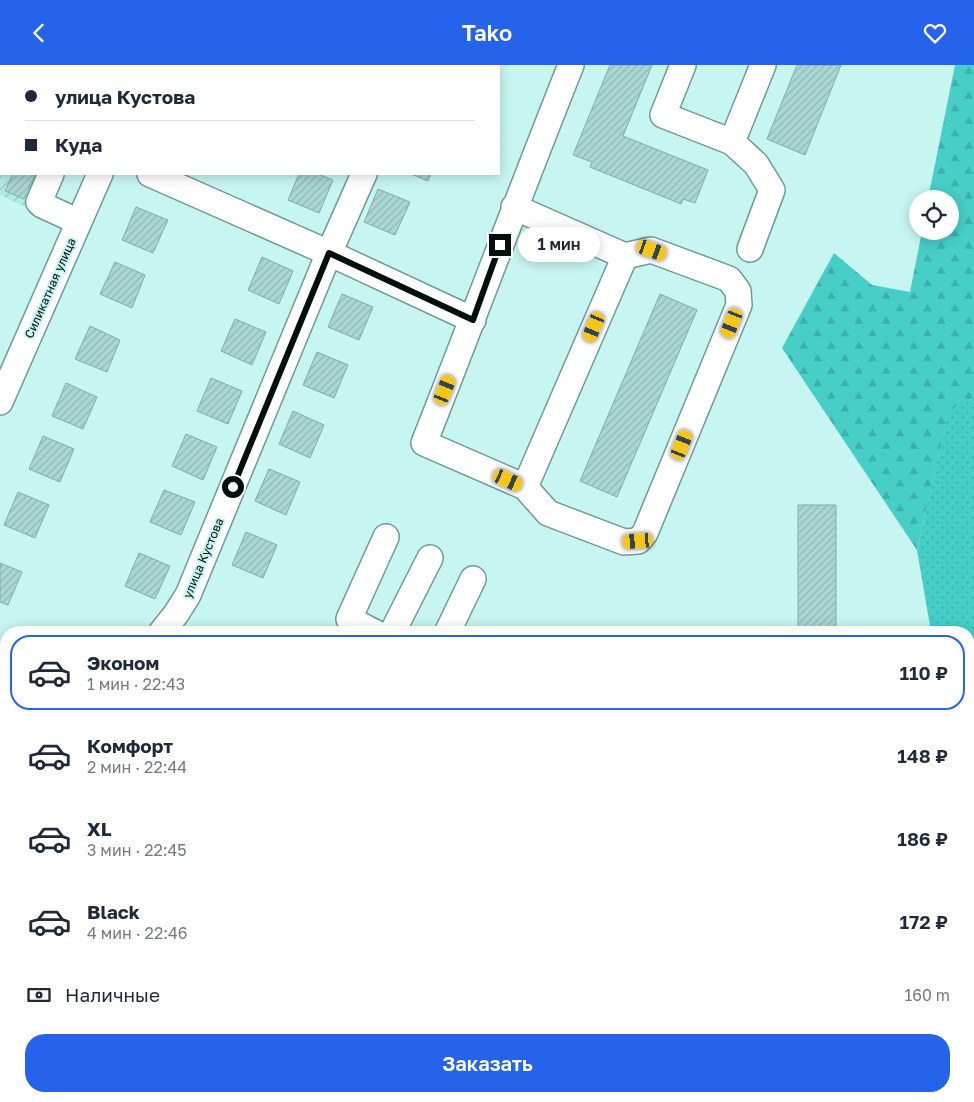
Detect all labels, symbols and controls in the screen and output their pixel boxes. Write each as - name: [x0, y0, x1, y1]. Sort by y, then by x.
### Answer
- icon: back: [25, 19, 53, 47]
- text: Tako: [462, 19, 512, 46]
- icon: heart: [921, 19, 949, 47]
- text: улица Кустова: [55, 85, 195, 108]
- text: Куда: [55, 133, 102, 156]
- map controls: [909, 190, 959, 240]
- button: locate: [909, 190, 959, 240]
- callout: 1 мин: [518, 227, 600, 263]
- route end: [489, 234, 511, 256]
- text: 1 мин: [537, 234, 581, 254]
- street label: Силикатная улица: [21, 236, 79, 340]
- car: [635, 238, 668, 262]
- car: [719, 306, 744, 340]
- car: [581, 310, 606, 344]
- car: [432, 373, 457, 407]
- car: [669, 428, 694, 462]
- car: [491, 467, 524, 493]
- route start: [222, 476, 244, 498]
- street label: улица Кустова: [179, 516, 227, 600]
- car: [622, 532, 653, 550]
- icon: car: [27, 650, 72, 695]
- text: Эконом: [87, 651, 159, 674]
- text: 110 ₽: [899, 661, 948, 684]
- text: 1 мин · 22:43: [87, 674, 185, 694]
- icon: car: [27, 733, 72, 778]
- text: Комфорт: [87, 734, 173, 757]
- text: 148 ₽: [897, 744, 948, 767]
- text: 2 мин · 22:44: [87, 757, 187, 777]
- icon: car: [27, 816, 72, 861]
- text: XL: [87, 817, 112, 840]
- text: 186 ₽: [897, 827, 948, 850]
- text: 3 мин · 22:45: [87, 840, 187, 860]
- icon: car: [27, 899, 72, 944]
- text: Black: [87, 900, 140, 923]
- text: 172 ₽: [900, 910, 948, 933]
- text: 4 мин · 22:46: [87, 923, 187, 943]
- icon: cash: [25, 981, 53, 1009]
- text: Наличные: [65, 983, 160, 1006]
- text: 160 m: [904, 985, 950, 1005]
- button: Заказать: [25, 1034, 950, 1092]

